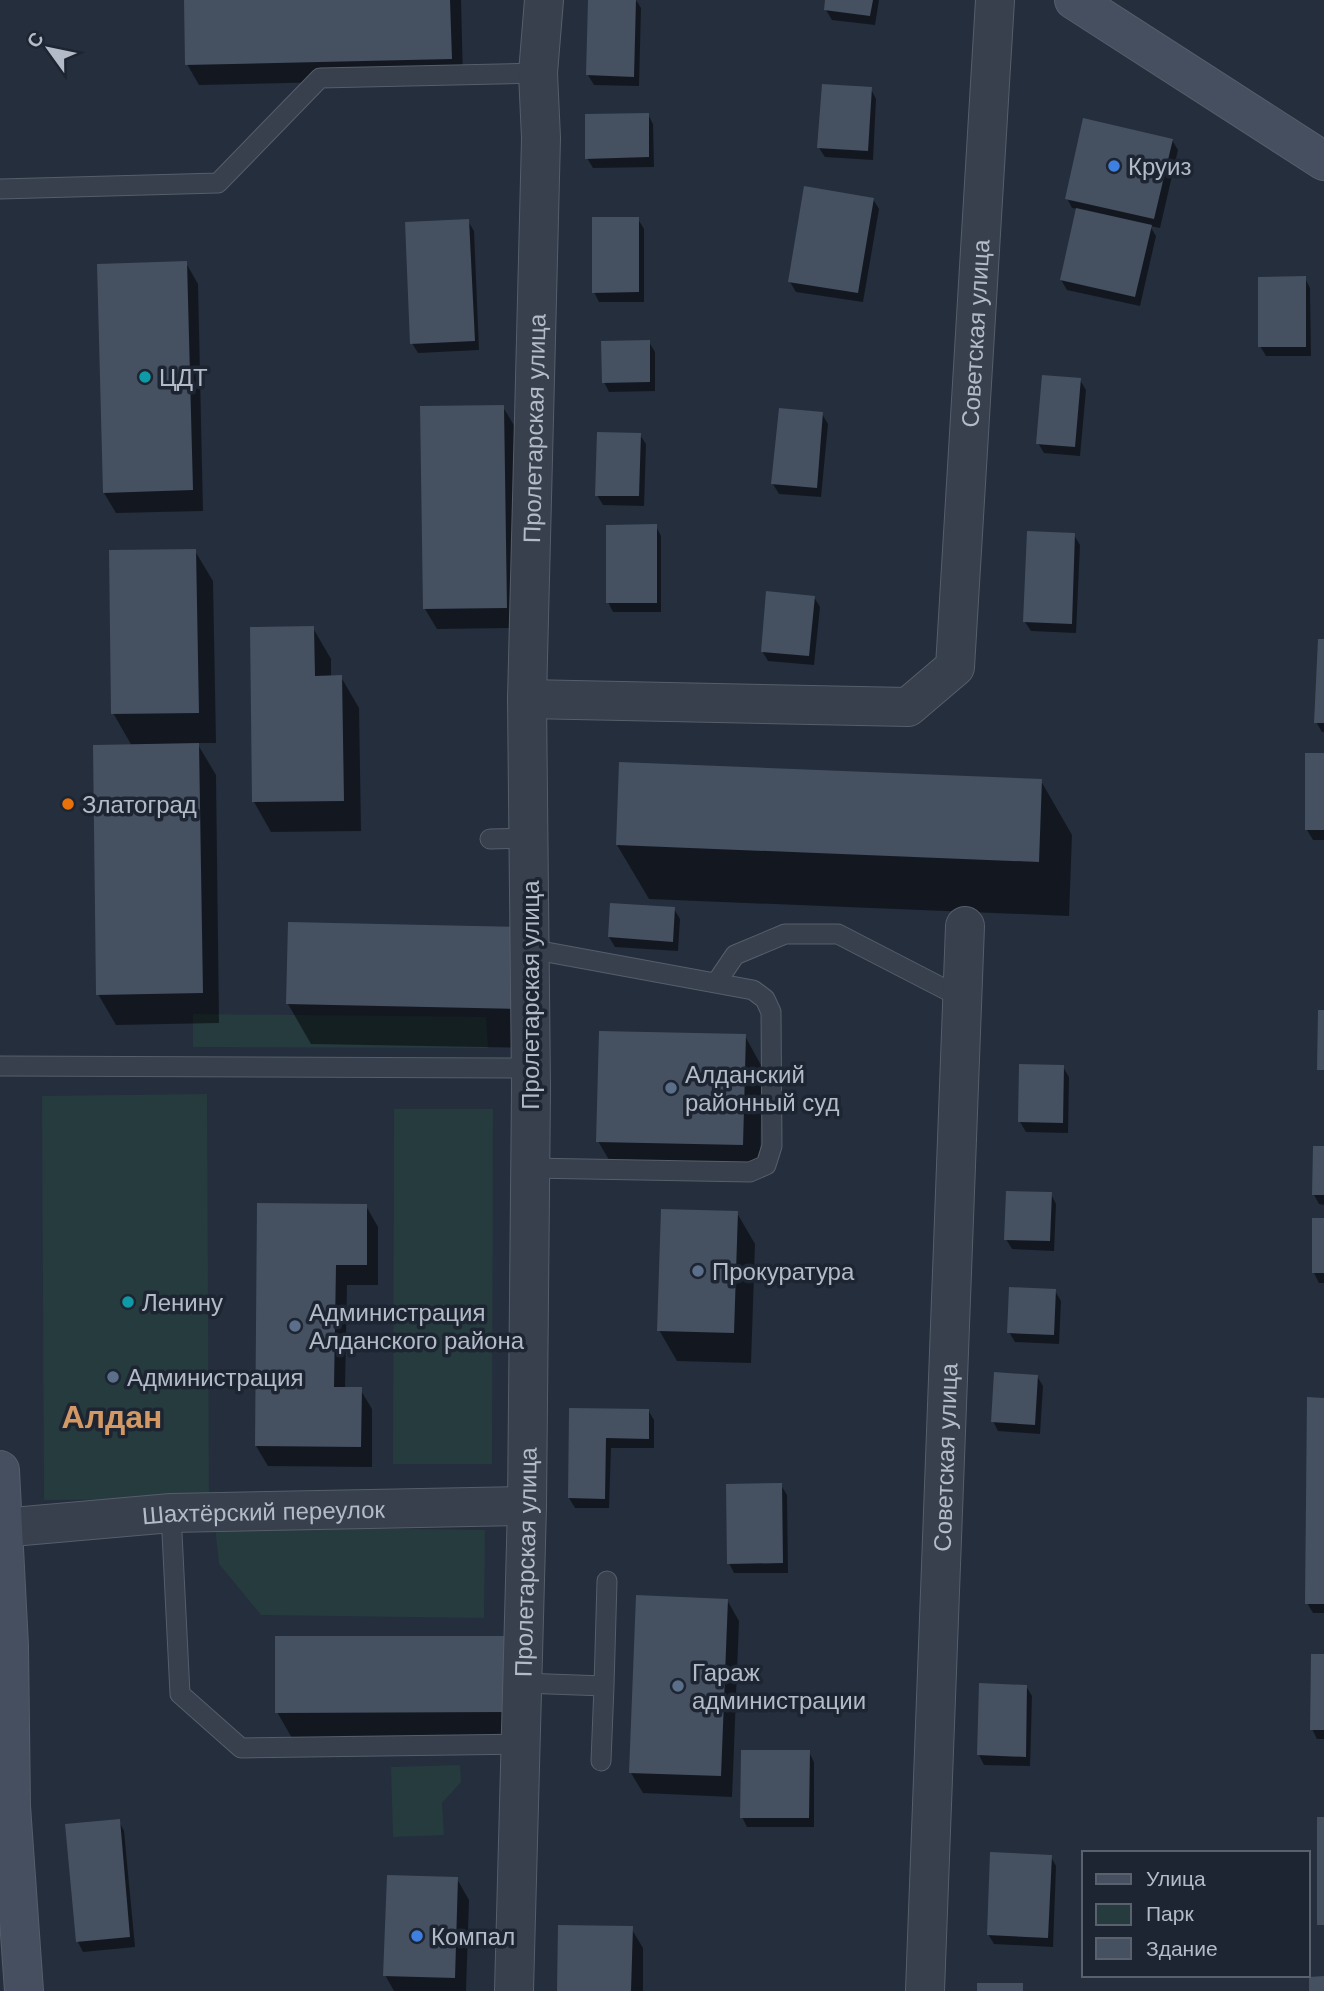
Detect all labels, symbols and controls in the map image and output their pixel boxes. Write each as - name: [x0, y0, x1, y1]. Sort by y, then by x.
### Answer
- north arrow: [14, 14, 84, 84]
- text: С: [23, 28, 48, 51]
- place label: Круиз: [1128, 153, 1191, 180]
- marker: Круиз: [1106, 158, 1122, 174]
- street label: Советская улица: [956, 238, 994, 428]
- street label: Пролетарская улица: [517, 313, 550, 543]
- place label: ЦДТ: [159, 364, 208, 391]
- marker: ЦДТ: [137, 369, 153, 385]
- place label: Златоград: [82, 791, 197, 818]
- marker: Златоград: [60, 796, 76, 812]
- street label: Пролетарская улица: [517, 880, 544, 1110]
- place label: Алданский районный суд: [685, 1061, 840, 1116]
- marker: Алданский районный суд: [663, 1080, 679, 1096]
- place label: Прокуратура: [712, 1258, 855, 1285]
- marker: Прокуратура: [690, 1263, 706, 1279]
- place label: Ленину: [142, 1289, 223, 1316]
- marker: Ленину: [120, 1294, 136, 1310]
- place label: Администрация Алданского района: [309, 1299, 525, 1354]
- marker: Администрация Алданского района: [287, 1318, 303, 1334]
- street label: Советская улица: [928, 1362, 962, 1552]
- place label: Администрация: [127, 1364, 303, 1391]
- marker: Администрация: [105, 1369, 121, 1385]
- district label: Алдан: [62, 1399, 162, 1435]
- street label: Пролетарская улица: [509, 1447, 541, 1677]
- street label: Шахтёрский переулок: [141, 1495, 386, 1529]
- place label: Гараж администрации: [692, 1659, 866, 1714]
- marker: Гараж администрации: [670, 1678, 686, 1694]
- legend: [1082, 1851, 1310, 1977]
- text: Улица: [1146, 1867, 1206, 1890]
- text: Парк: [1146, 1902, 1194, 1925]
- place label: Компал: [431, 1923, 515, 1950]
- marker: Компал: [409, 1928, 425, 1944]
- text: Здание: [1146, 1937, 1218, 1960]

